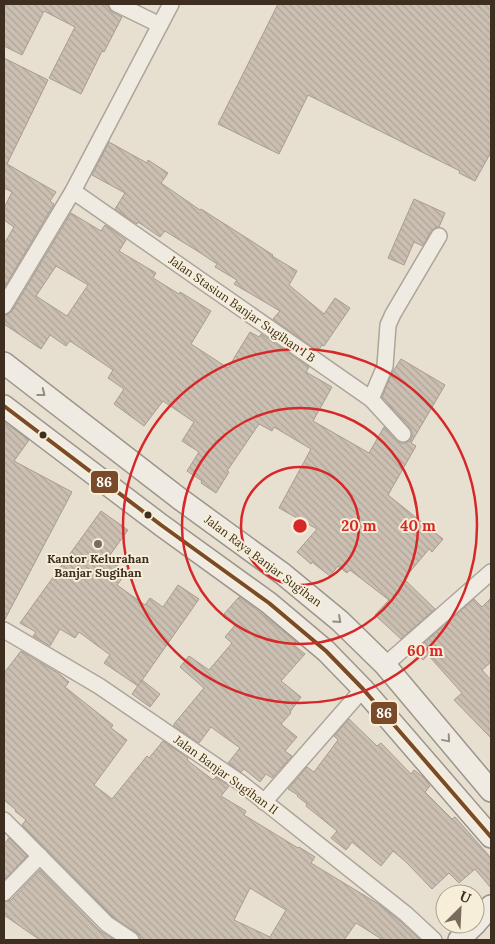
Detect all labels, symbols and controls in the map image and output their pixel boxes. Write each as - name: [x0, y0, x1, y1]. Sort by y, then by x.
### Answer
- street label: Jalan Stasiun Banjar Sugihan I B: [165, 251, 319, 365]
- one-way arrow: [36, 387, 46, 396]
- unlabelled marker: [38, 430, 48, 440]
- line badge: 86: [90, 470, 119, 494]
- text: 86: [96, 473, 112, 491]
- unlabelled marker: [143, 510, 153, 520]
- street label: Jalan Raya Banjar Sugihan: [201, 511, 325, 610]
- text: 20 m: [341, 516, 377, 535]
- text: 40 m: [400, 516, 436, 535]
- centre of rings: [291, 517, 309, 535]
- marker: Kantor Kelurahan Banjar Sugihan: [92, 538, 104, 550]
- place label: Kantor Kelurahan Banjar Sugihan: [47, 551, 149, 580]
- one-way arrow: [332, 614, 341, 623]
- text: 60 m: [407, 641, 443, 660]
- line badge: 86: [370, 701, 398, 725]
- text: 86: [376, 704, 392, 722]
- street label: Jalan Banjar Sugihan II: [171, 731, 281, 817]
- one-way arrow: [442, 734, 451, 743]
- north arrow: [435, 884, 485, 934]
- text: U: [457, 887, 474, 908]

